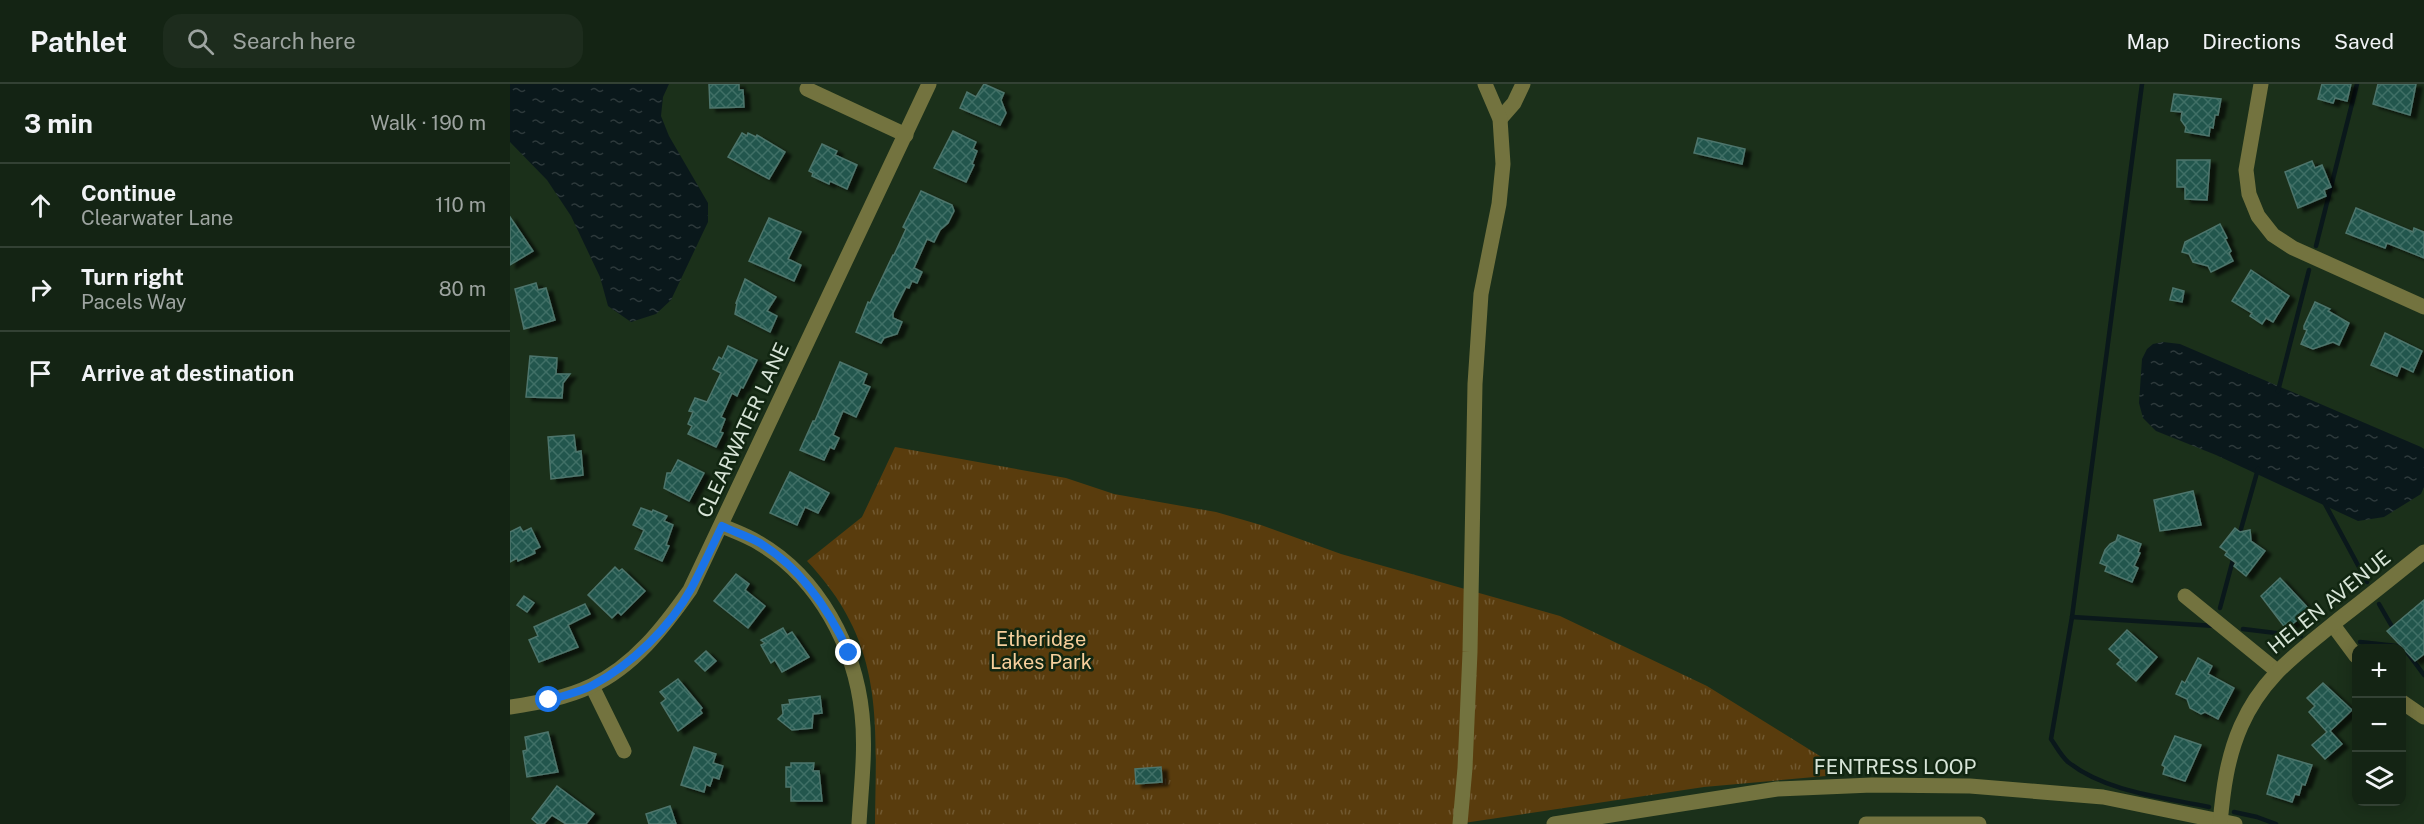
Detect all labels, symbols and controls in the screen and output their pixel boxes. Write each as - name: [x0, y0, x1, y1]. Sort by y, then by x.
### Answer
- search box: [163, 14, 583, 68]
- text: Pathlet: [30, 25, 127, 58]
- icon: search: [184, 25, 217, 58]
- text: Search here: [232, 28, 356, 54]
- text: Map: [2127, 29, 2169, 54]
- text: Directions: [2202, 29, 2301, 54]
- text: Saved: [2334, 29, 2394, 54]
- text: 3 min: [24, 108, 93, 139]
- text: Walk · 190 m: [370, 111, 486, 135]
- text: Continue: [81, 180, 176, 206]
- icon: ahead: [24, 189, 57, 222]
- text: 110 m: [435, 193, 486, 217]
- text: Clearwater Lane: [81, 206, 233, 230]
- text: Turn right: [81, 264, 184, 290]
- icon: right: [24, 273, 57, 306]
- text: 80 m: [439, 277, 486, 301]
- text: Pacels Way: [81, 290, 187, 314]
- street label: CLEARWATER LANE: [692, 339, 794, 521]
- icon: arrive: [24, 357, 57, 390]
- text: Arrive at destination: [81, 360, 294, 386]
- street label: HELEN AVENUE: [2263, 545, 2395, 659]
- park label: Etheridge Lakes Park: [990, 627, 1092, 674]
- route end: [835, 639, 861, 665]
- map controls: [2352, 644, 2406, 806]
- button: +: [2352, 644, 2406, 698]
- route start: [535, 686, 561, 712]
- button: −: [2352, 698, 2406, 752]
- button: layers: [2352, 752, 2406, 806]
- street label: FENTRESS LOOP: [1814, 755, 1976, 779]

